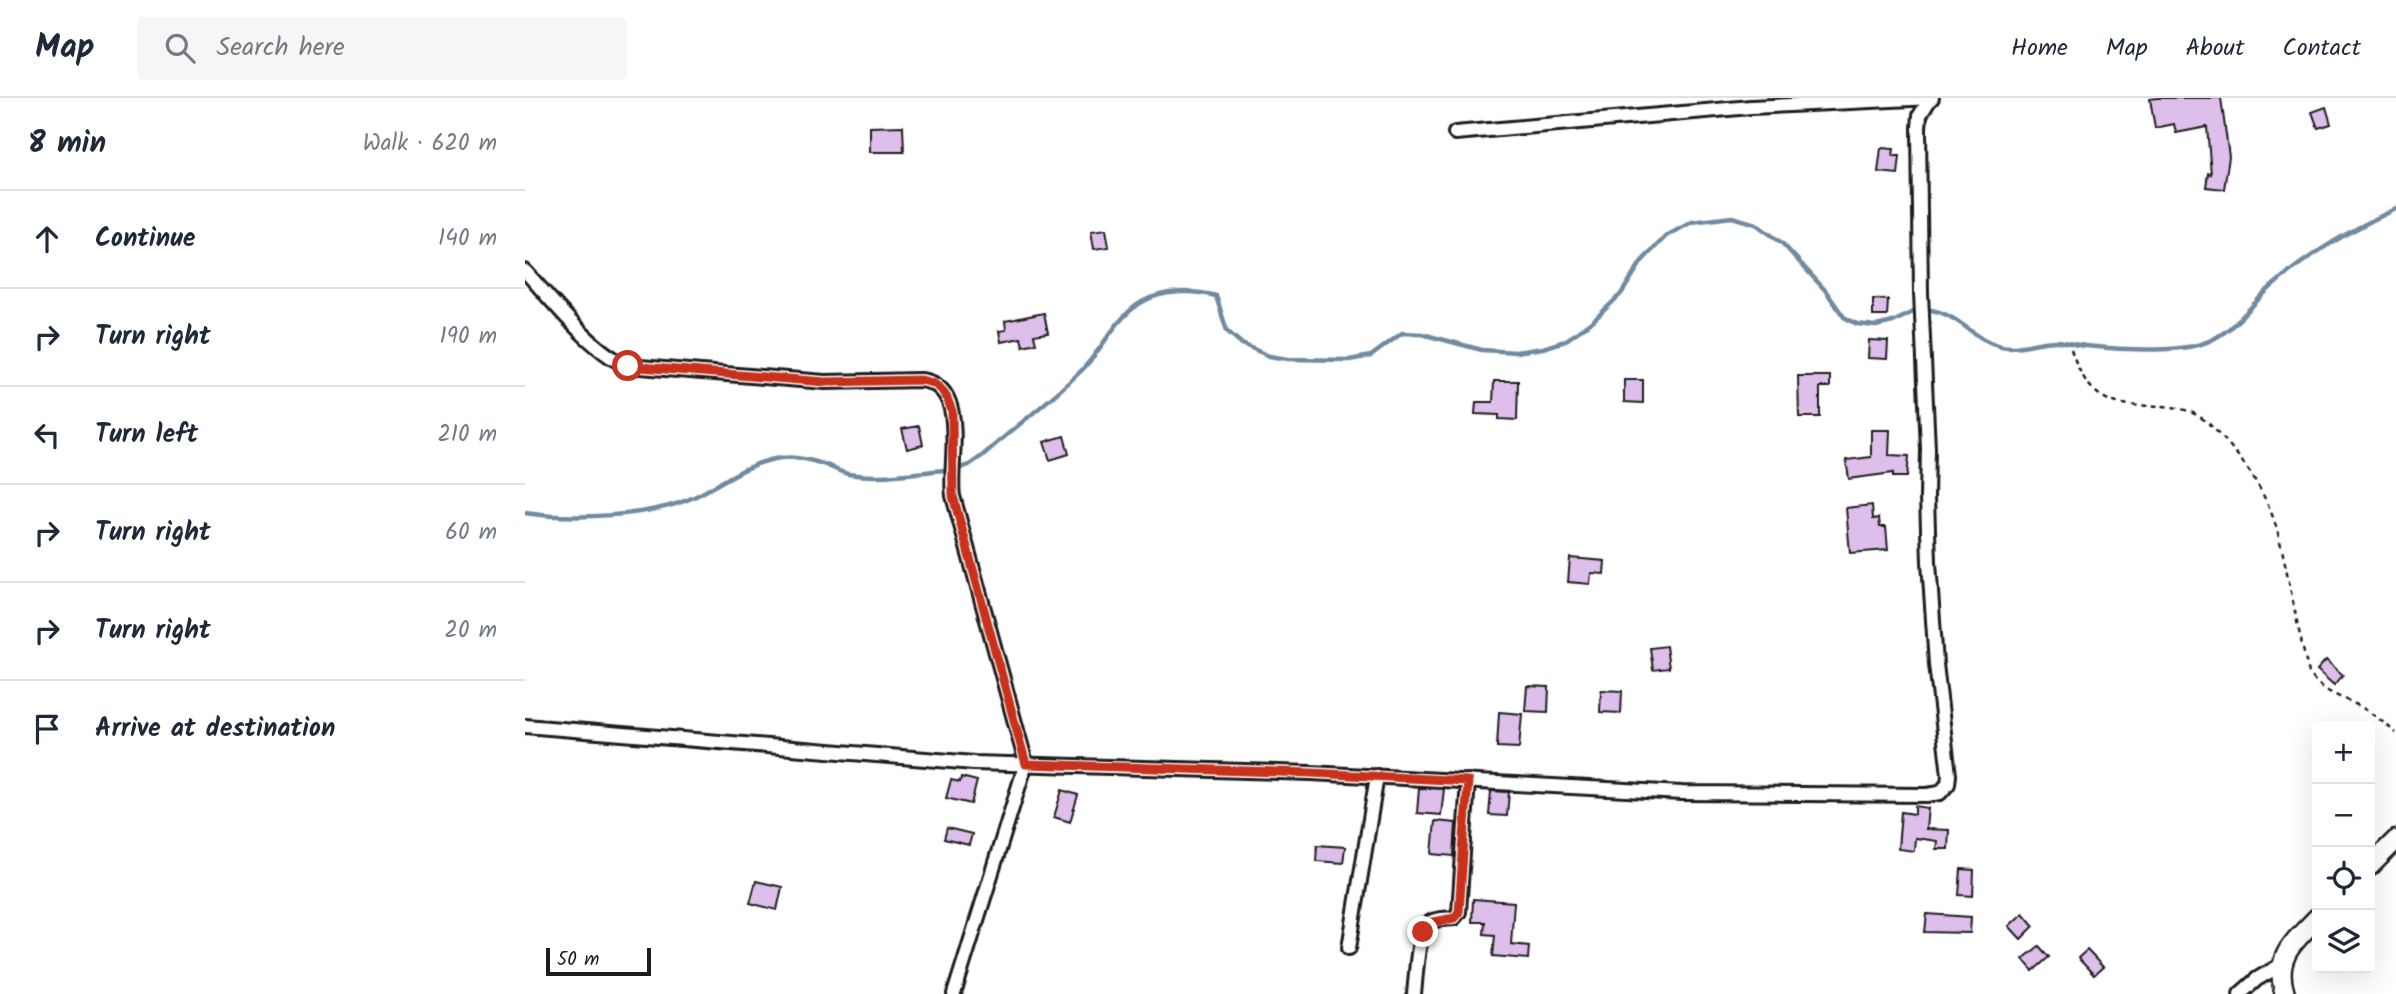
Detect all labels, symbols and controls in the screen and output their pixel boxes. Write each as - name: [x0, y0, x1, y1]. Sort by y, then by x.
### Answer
- search box: [137, 17, 627, 80]
- text: Map: [35, 22, 95, 75]
- text: Search here: [217, 27, 345, 69]
- icon: search: [161, 29, 199, 67]
- text: Home: [2011, 29, 2068, 68]
- text: Map: [2106, 29, 2148, 68]
- text: About: [2186, 29, 2244, 68]
- text: Contact: [2282, 29, 2361, 68]
- text: 8 min: [28, 120, 106, 168]
- text: Walk · 620 m: [363, 126, 497, 162]
- text: Continue: [95, 218, 196, 260]
- icon: ahead: [28, 220, 66, 258]
- text: 140 m: [438, 221, 497, 257]
- text: Turn right: [95, 316, 211, 358]
- icon: right: [28, 318, 66, 356]
- text: 190 m: [440, 319, 497, 355]
- route start: [612, 350, 643, 381]
- text: Turn left: [95, 414, 198, 456]
- icon: left: [28, 416, 66, 454]
- text: 210 m: [437, 417, 497, 453]
- text: Turn right: [95, 512, 211, 554]
- icon: right: [28, 514, 66, 552]
- text: 60 m: [445, 515, 497, 551]
- text: Turn right: [95, 610, 211, 652]
- icon: right: [28, 612, 66, 650]
- text: 20 m: [445, 613, 497, 649]
- text: Arrive at destination: [95, 708, 335, 750]
- icon: arrive: [28, 710, 66, 748]
- map controls: [2312, 721, 2375, 973]
- button: +: [2312, 721, 2375, 784]
- button: −: [2312, 784, 2375, 847]
- button: locate: [2312, 847, 2375, 910]
- button: layers: [2312, 910, 2375, 973]
- route end: [1407, 916, 1438, 947]
- scale bar: [546, 945, 651, 977]
- text: 50 m: [557, 945, 599, 975]

